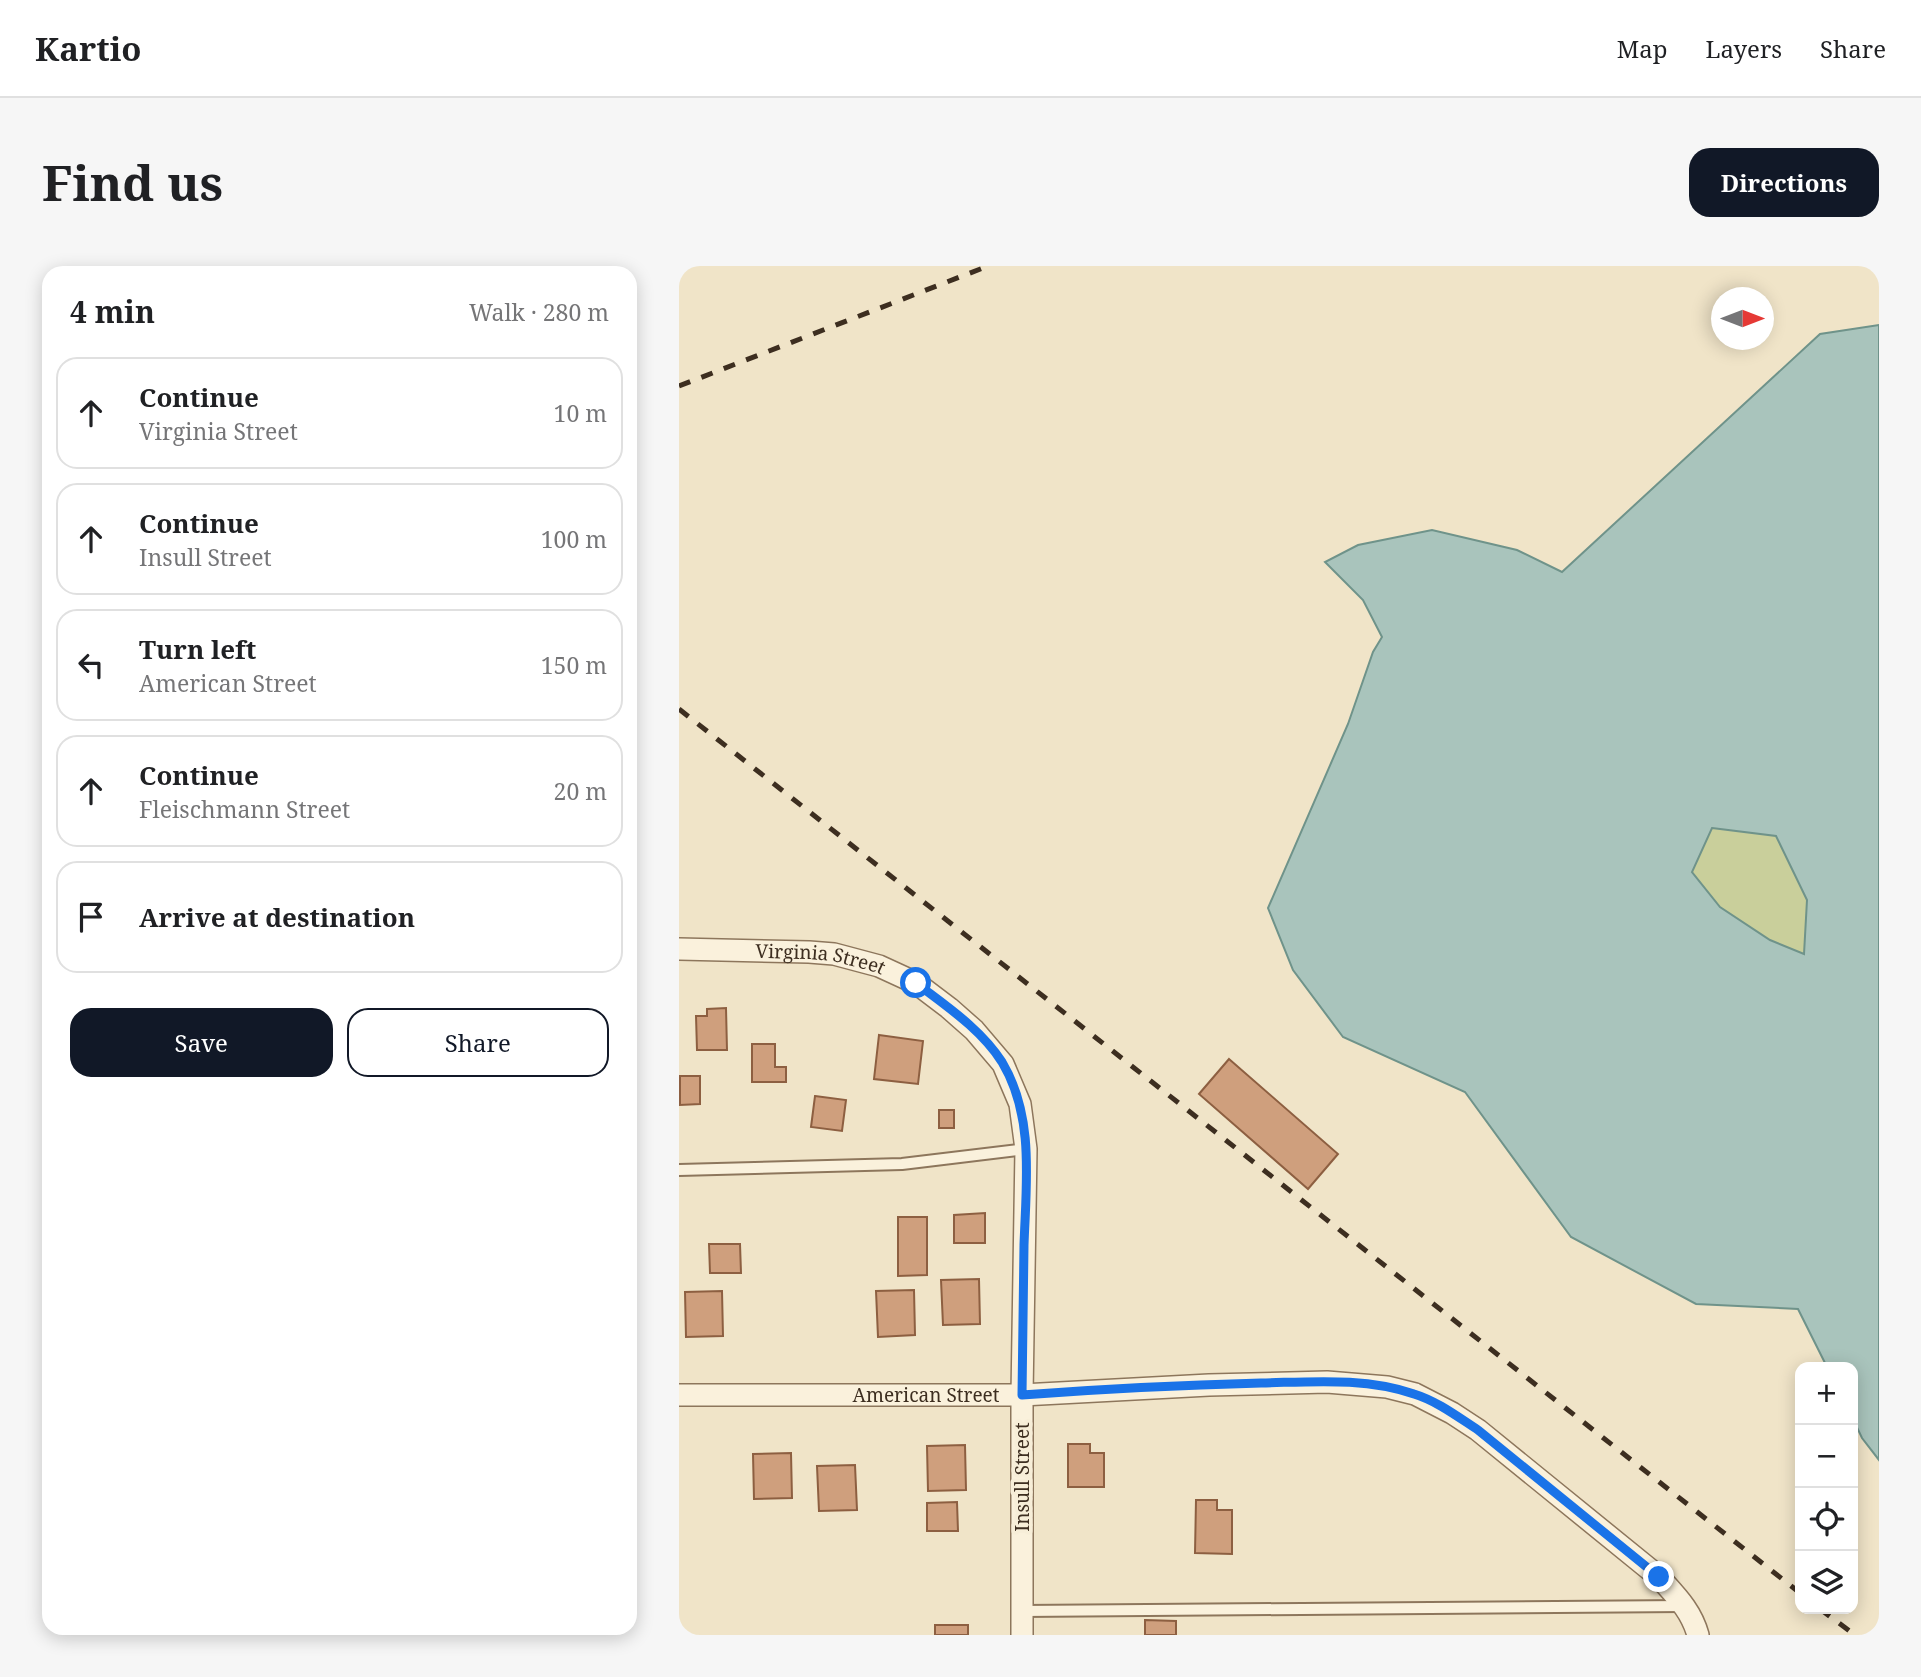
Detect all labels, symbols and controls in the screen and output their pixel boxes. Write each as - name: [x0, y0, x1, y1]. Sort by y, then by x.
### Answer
- text: Kartio: [35, 26, 142, 71]
- text: Map: [1617, 32, 1668, 65]
- text: Layers: [1706, 32, 1782, 65]
- text: Share: [1820, 32, 1886, 65]
- button: Directions: [1689, 148, 1879, 217]
- text: Find us: [42, 149, 223, 215]
- north arrow: [1711, 287, 1774, 350]
- text: 4 min: [70, 291, 155, 332]
- text: Walk · 280 m: [469, 296, 609, 328]
- text: Continue: [139, 379, 259, 415]
- icon: ahead: [72, 394, 110, 432]
- text: 10 m: [554, 397, 607, 429]
- text: Virginia Street: [139, 415, 298, 447]
- text: Continue: [139, 505, 259, 541]
- icon: ahead: [72, 520, 110, 558]
- text: 100 m: [541, 523, 607, 555]
- text: Insull Street: [139, 541, 272, 573]
- text: Turn left: [139, 631, 256, 667]
- icon: left: [72, 646, 110, 684]
- text: 150 m: [541, 649, 607, 681]
- text: American Street: [139, 667, 317, 699]
- text: Continue: [139, 757, 259, 793]
- icon: ahead: [72, 772, 110, 810]
- text: 20 m: [554, 775, 607, 807]
- text: Fleischmann Street: [139, 793, 350, 825]
- icon: arrive: [72, 898, 110, 936]
- text: Arrive at destination: [139, 899, 415, 935]
- street label: Virginia Street: [755, 938, 890, 980]
- route start: [900, 967, 931, 998]
- button: Save: [70, 1008, 333, 1077]
- button: Share: [347, 1008, 609, 1077]
- map controls: [1795, 1362, 1858, 1614]
- button: +: [1795, 1362, 1858, 1425]
- street label: American Street: [853, 1382, 1000, 1408]
- street label: Insull Street: [1009, 1422, 1035, 1532]
- button: −: [1795, 1425, 1858, 1488]
- button: locate: [1795, 1488, 1858, 1551]
- button: layers: [1795, 1551, 1858, 1614]
- route end: [1643, 1561, 1674, 1592]

